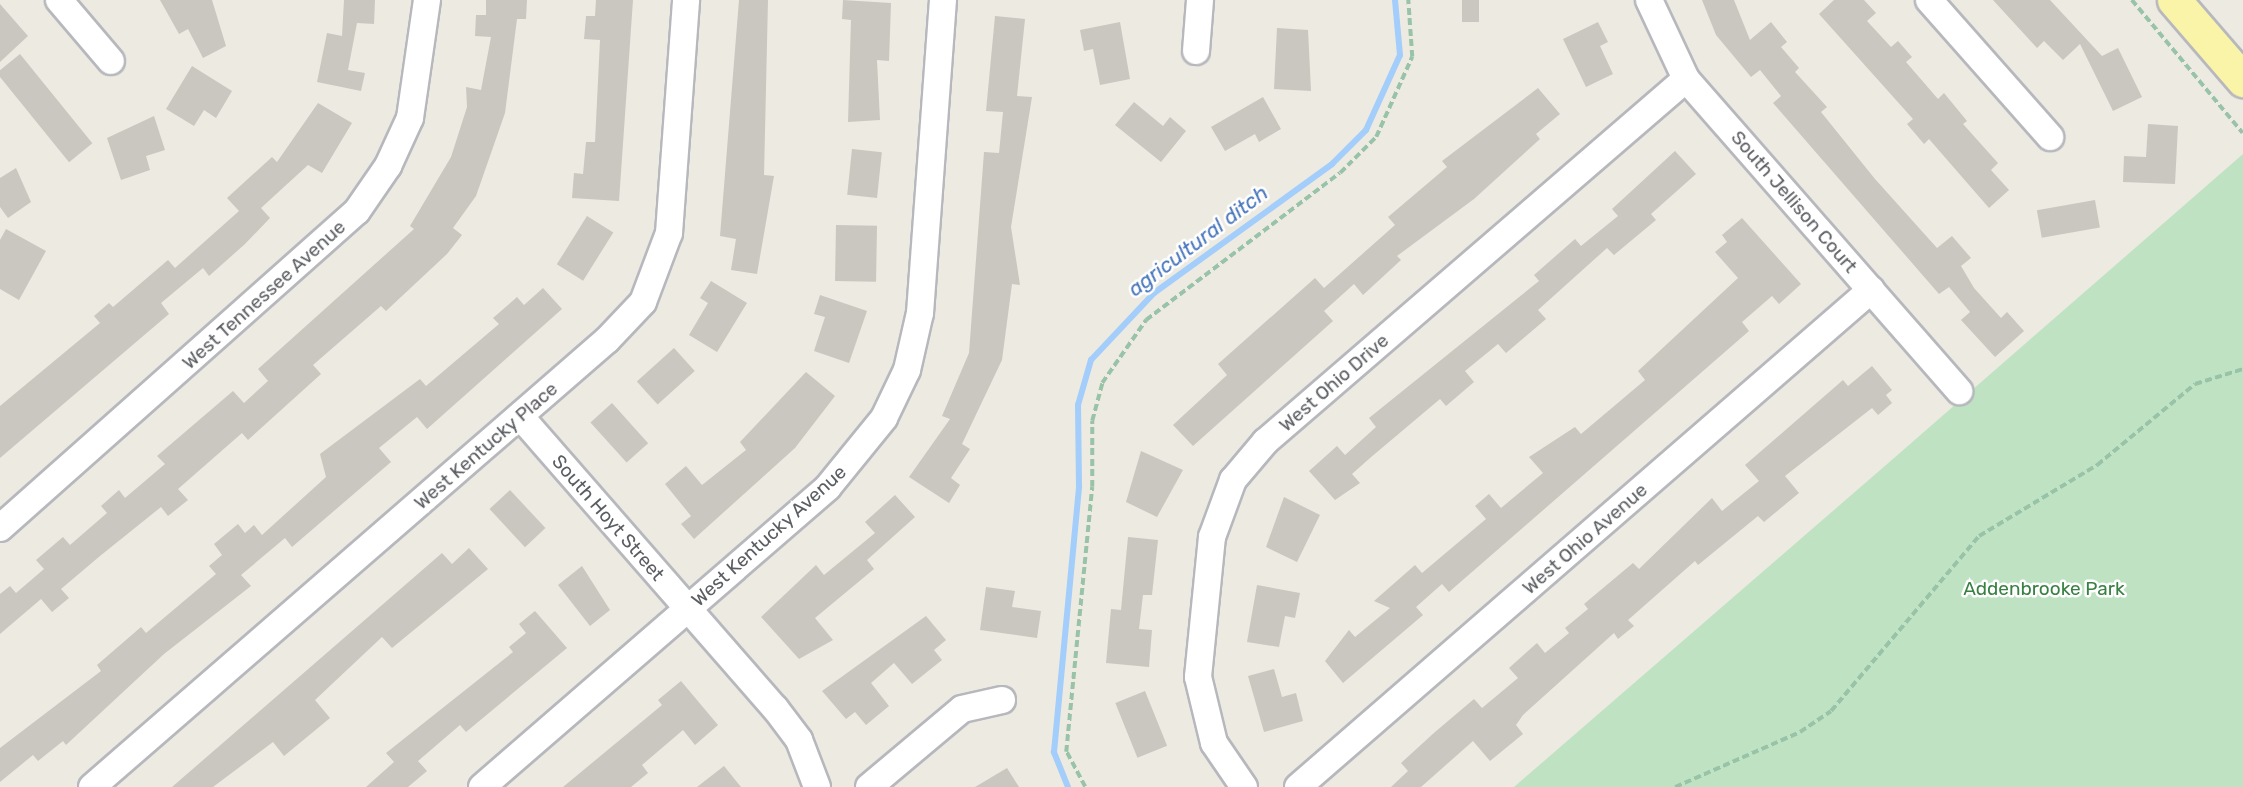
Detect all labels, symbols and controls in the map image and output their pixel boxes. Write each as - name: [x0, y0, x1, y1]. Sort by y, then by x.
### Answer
- street label: South Jellison Court: [1726, 126, 1862, 278]
- water label: agricultural ditch: [1123, 180, 1273, 302]
- street label: West Tennessee Avenue: [177, 215, 351, 375]
- street label: West Ohio Drive: [1275, 329, 1393, 437]
- street label: West Kentucky Place: [410, 377, 562, 515]
- street label: South Hoyt Street: [547, 450, 669, 586]
- street label: West Kentucky Avenue: [687, 460, 851, 612]
- street label: West Ohio Avenue: [1518, 478, 1652, 600]
- park label: Addenbrooke Park: [1963, 578, 2125, 600]

